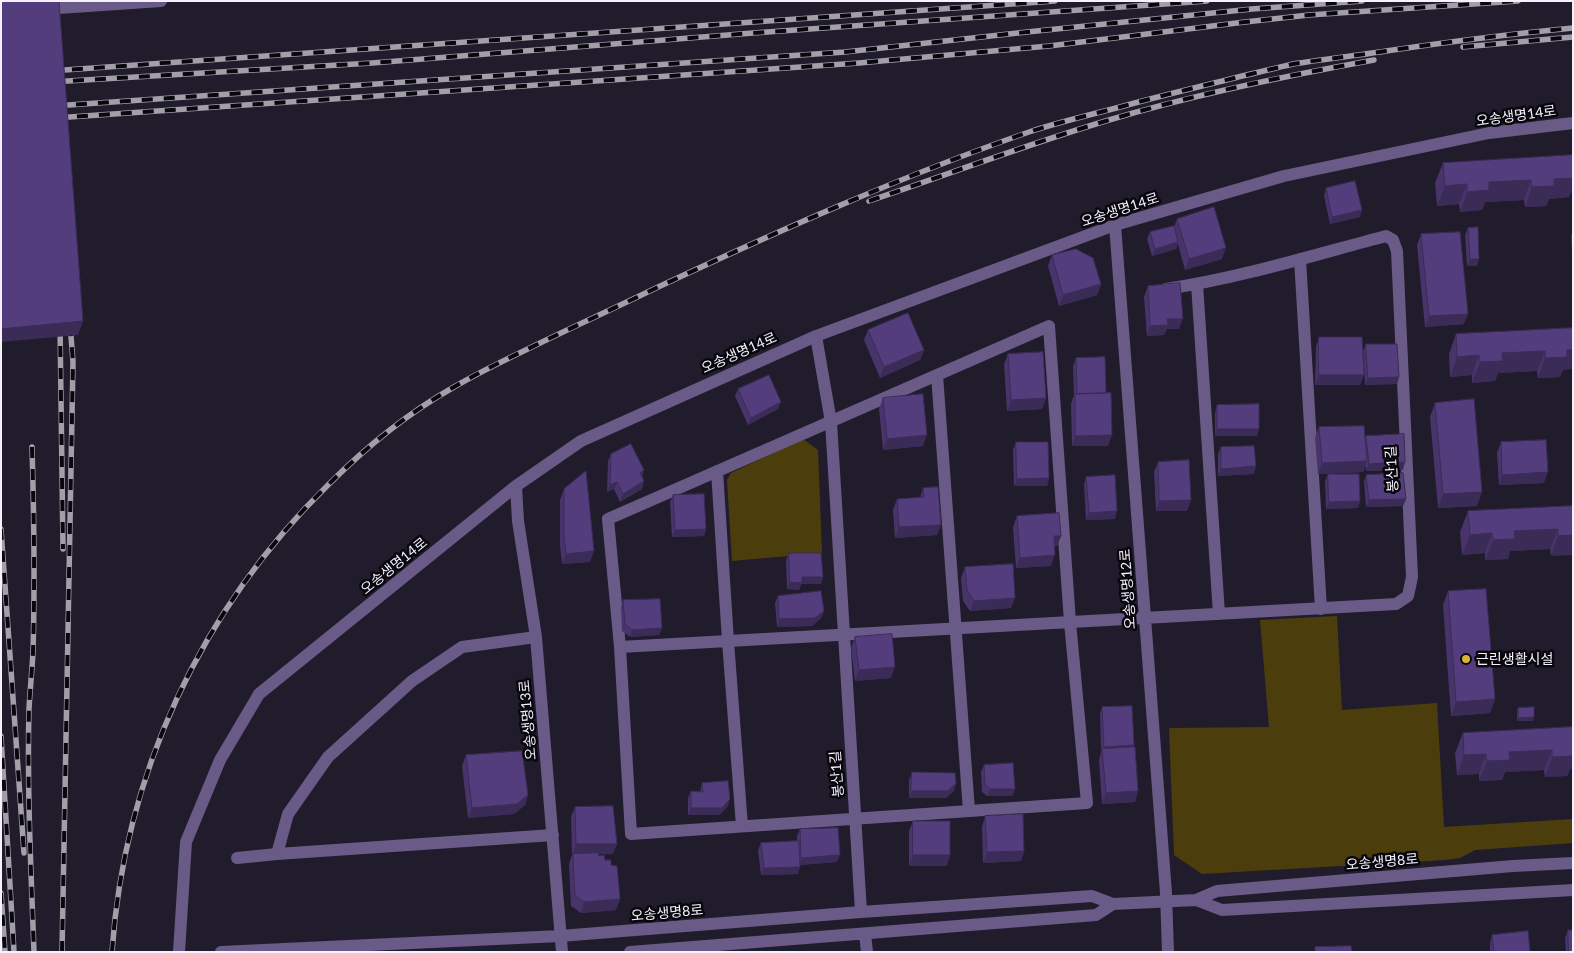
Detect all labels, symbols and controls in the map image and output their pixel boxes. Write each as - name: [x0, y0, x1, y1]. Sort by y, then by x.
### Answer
- street label: 오송생명14로: [1475, 102, 1557, 130]
- street label: 오송생명14로: [1079, 190, 1161, 230]
- street label: 오송생명14로: [699, 329, 779, 377]
- street label: 봉산1길: [1382, 445, 1402, 493]
- street label: 오송생명14로: [357, 534, 431, 598]
- street label: 오송생명12로: [1117, 548, 1139, 630]
- place label: 근린생활시설: [1476, 651, 1553, 667]
- marker: 근린생활시설: [1460, 653, 1472, 665]
- street label: 오송생명13로: [516, 679, 540, 761]
- street label: 봉산1길: [827, 750, 847, 798]
- street label: 오송생명8로: [1345, 850, 1419, 874]
- street label: 오송생명8로: [630, 901, 704, 925]

